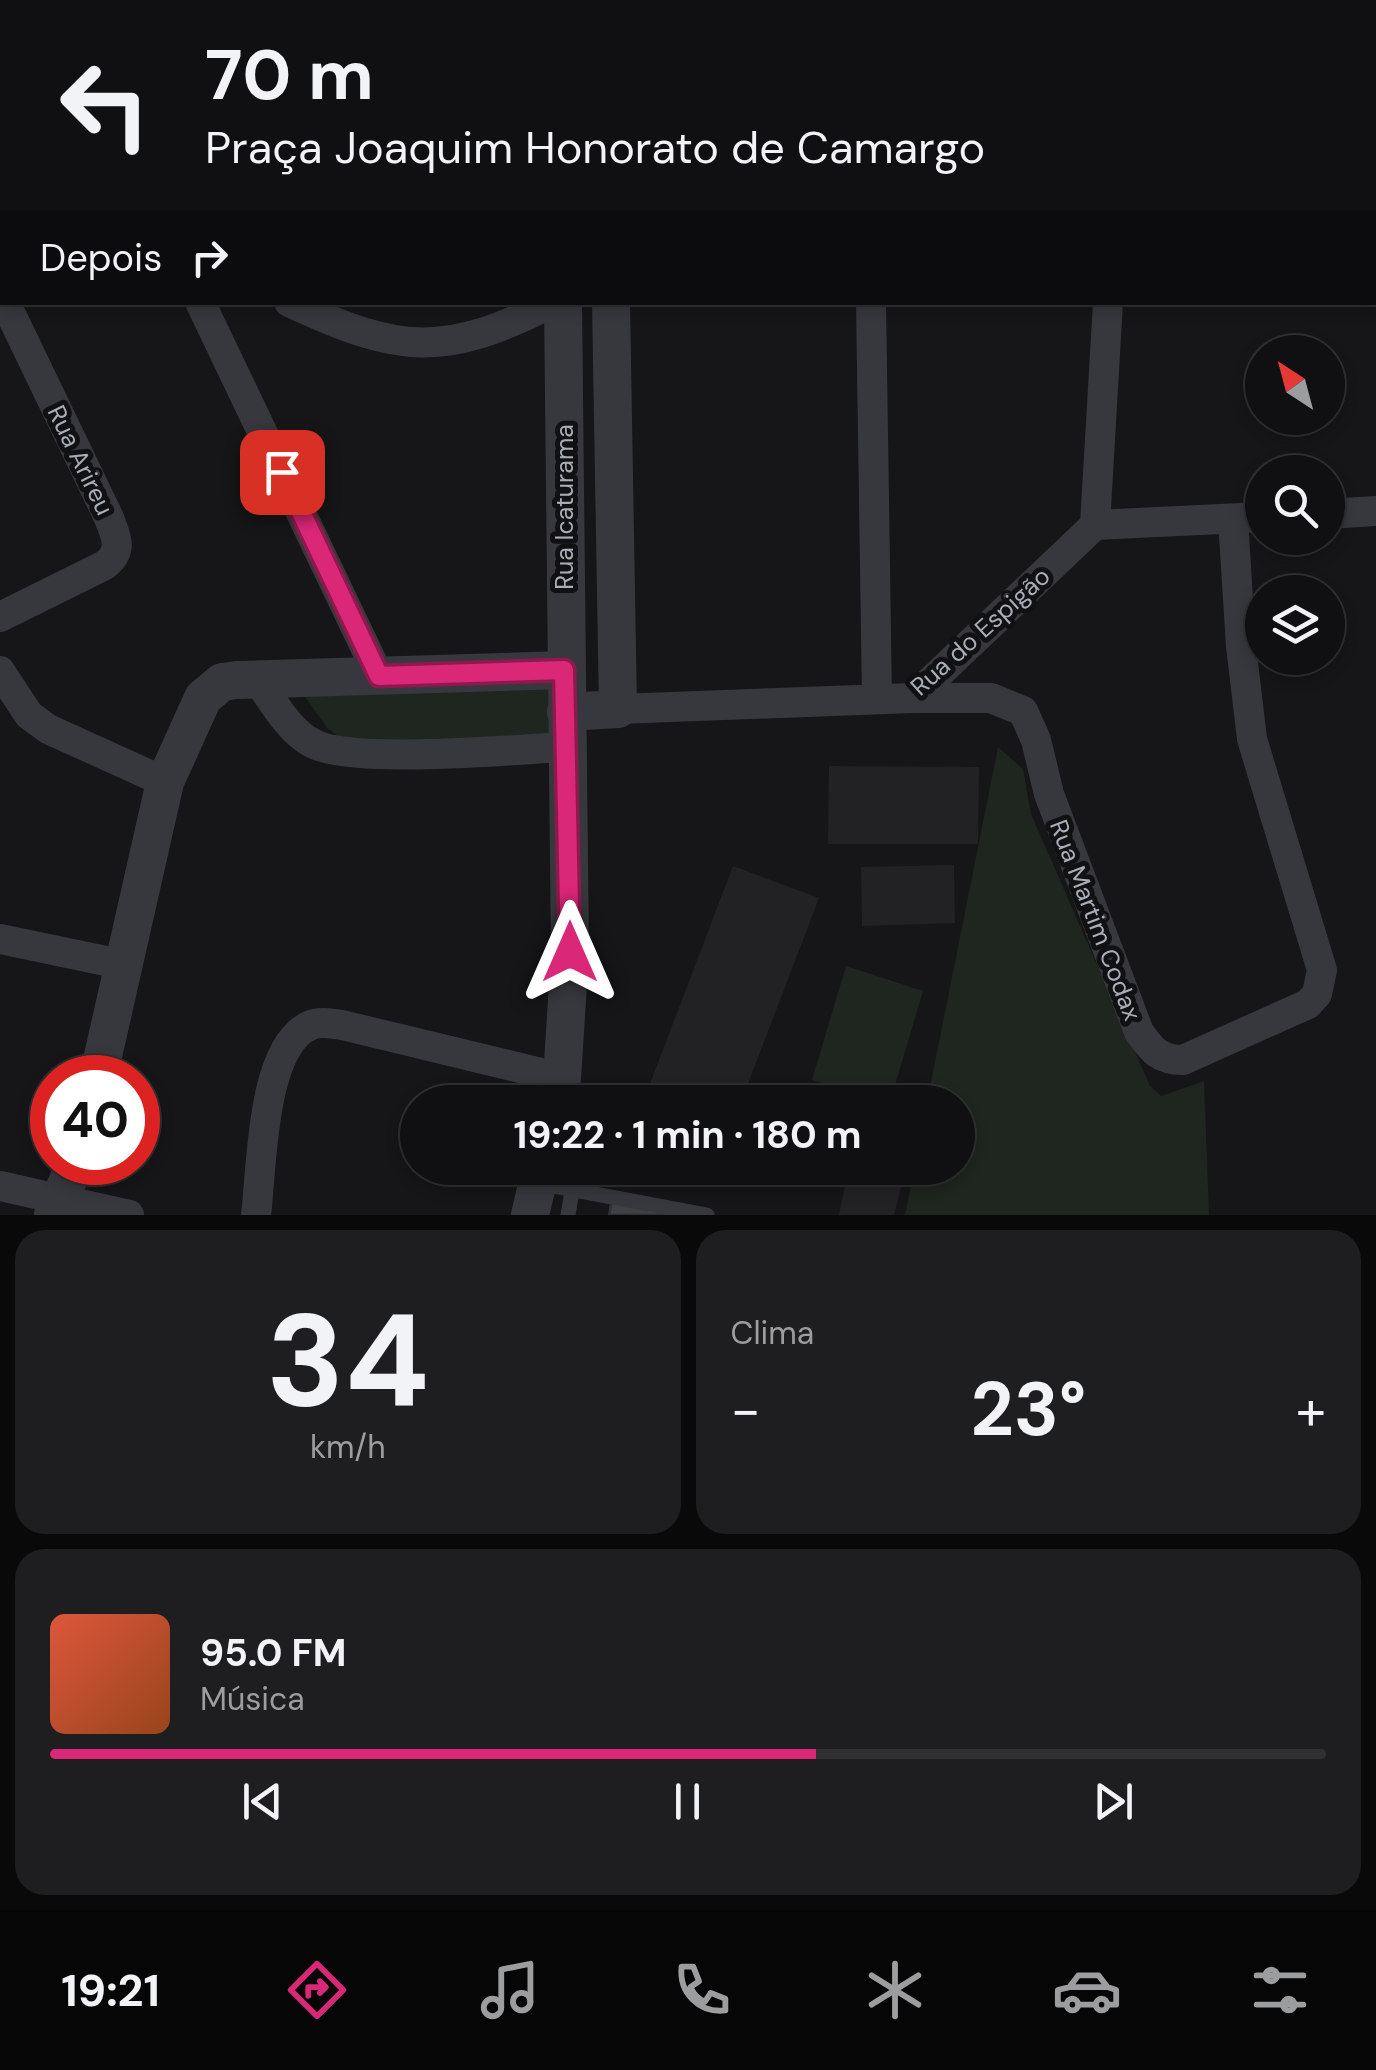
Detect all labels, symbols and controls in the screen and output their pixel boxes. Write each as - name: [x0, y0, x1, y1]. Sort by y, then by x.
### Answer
- text: 70 m: [205, 30, 374, 121]
- icon: left: [40, 40, 170, 170]
- text: Praça Joaquim Honorato de Camargo: [205, 118, 985, 177]
- icon: right: [182, 230, 237, 285]
- text: Depois: [40, 233, 162, 283]
- north arrow: [1245, 335, 1345, 435]
- map controls: [1245, 335, 1345, 675]
- street label: Rua Arireu: [40, 400, 121, 521]
- street label: Rua Icaturama: [548, 424, 581, 590]
- pin: [240, 430, 325, 515]
- icon: arrive: [255, 445, 310, 500]
- button: search: [1245, 455, 1345, 555]
- street label: Rua do Espigão: [903, 560, 1057, 703]
- button: layers: [1245, 575, 1345, 675]
- street label: Rua Martim Codax: [1042, 815, 1149, 1025]
- position arrow: [518, 900, 622, 1004]
- speed limit sign: 40: [30, 1055, 160, 1185]
- text: 19:22 · 1 min · 180 m: [513, 1110, 862, 1160]
- text: 34: [266, 1276, 429, 1445]
- text: Clima: [731, 1312, 814, 1354]
- text: 23°: [970, 1361, 1086, 1458]
- text: −: [731, 1374, 761, 1446]
- text: +: [1296, 1374, 1326, 1446]
- text: km/h: [310, 1426, 386, 1468]
- text: 95.0 FM: [200, 1628, 346, 1678]
- text: Música: [200, 1678, 305, 1720]
- icon: previous: [235, 1774, 290, 1829]
- icon: pause: [660, 1774, 715, 1829]
- icon: next: [1086, 1774, 1141, 1829]
- icon: directions: [282, 1955, 352, 2025]
- icon: music: [475, 1955, 545, 2025]
- icon: phone: [667, 1955, 737, 2025]
- icon: climate: [860, 1955, 930, 2025]
- icon: car: [1052, 1955, 1122, 2025]
- icon: filters: [1245, 1955, 1315, 2025]
- text: 19:21: [61, 1961, 160, 2020]

